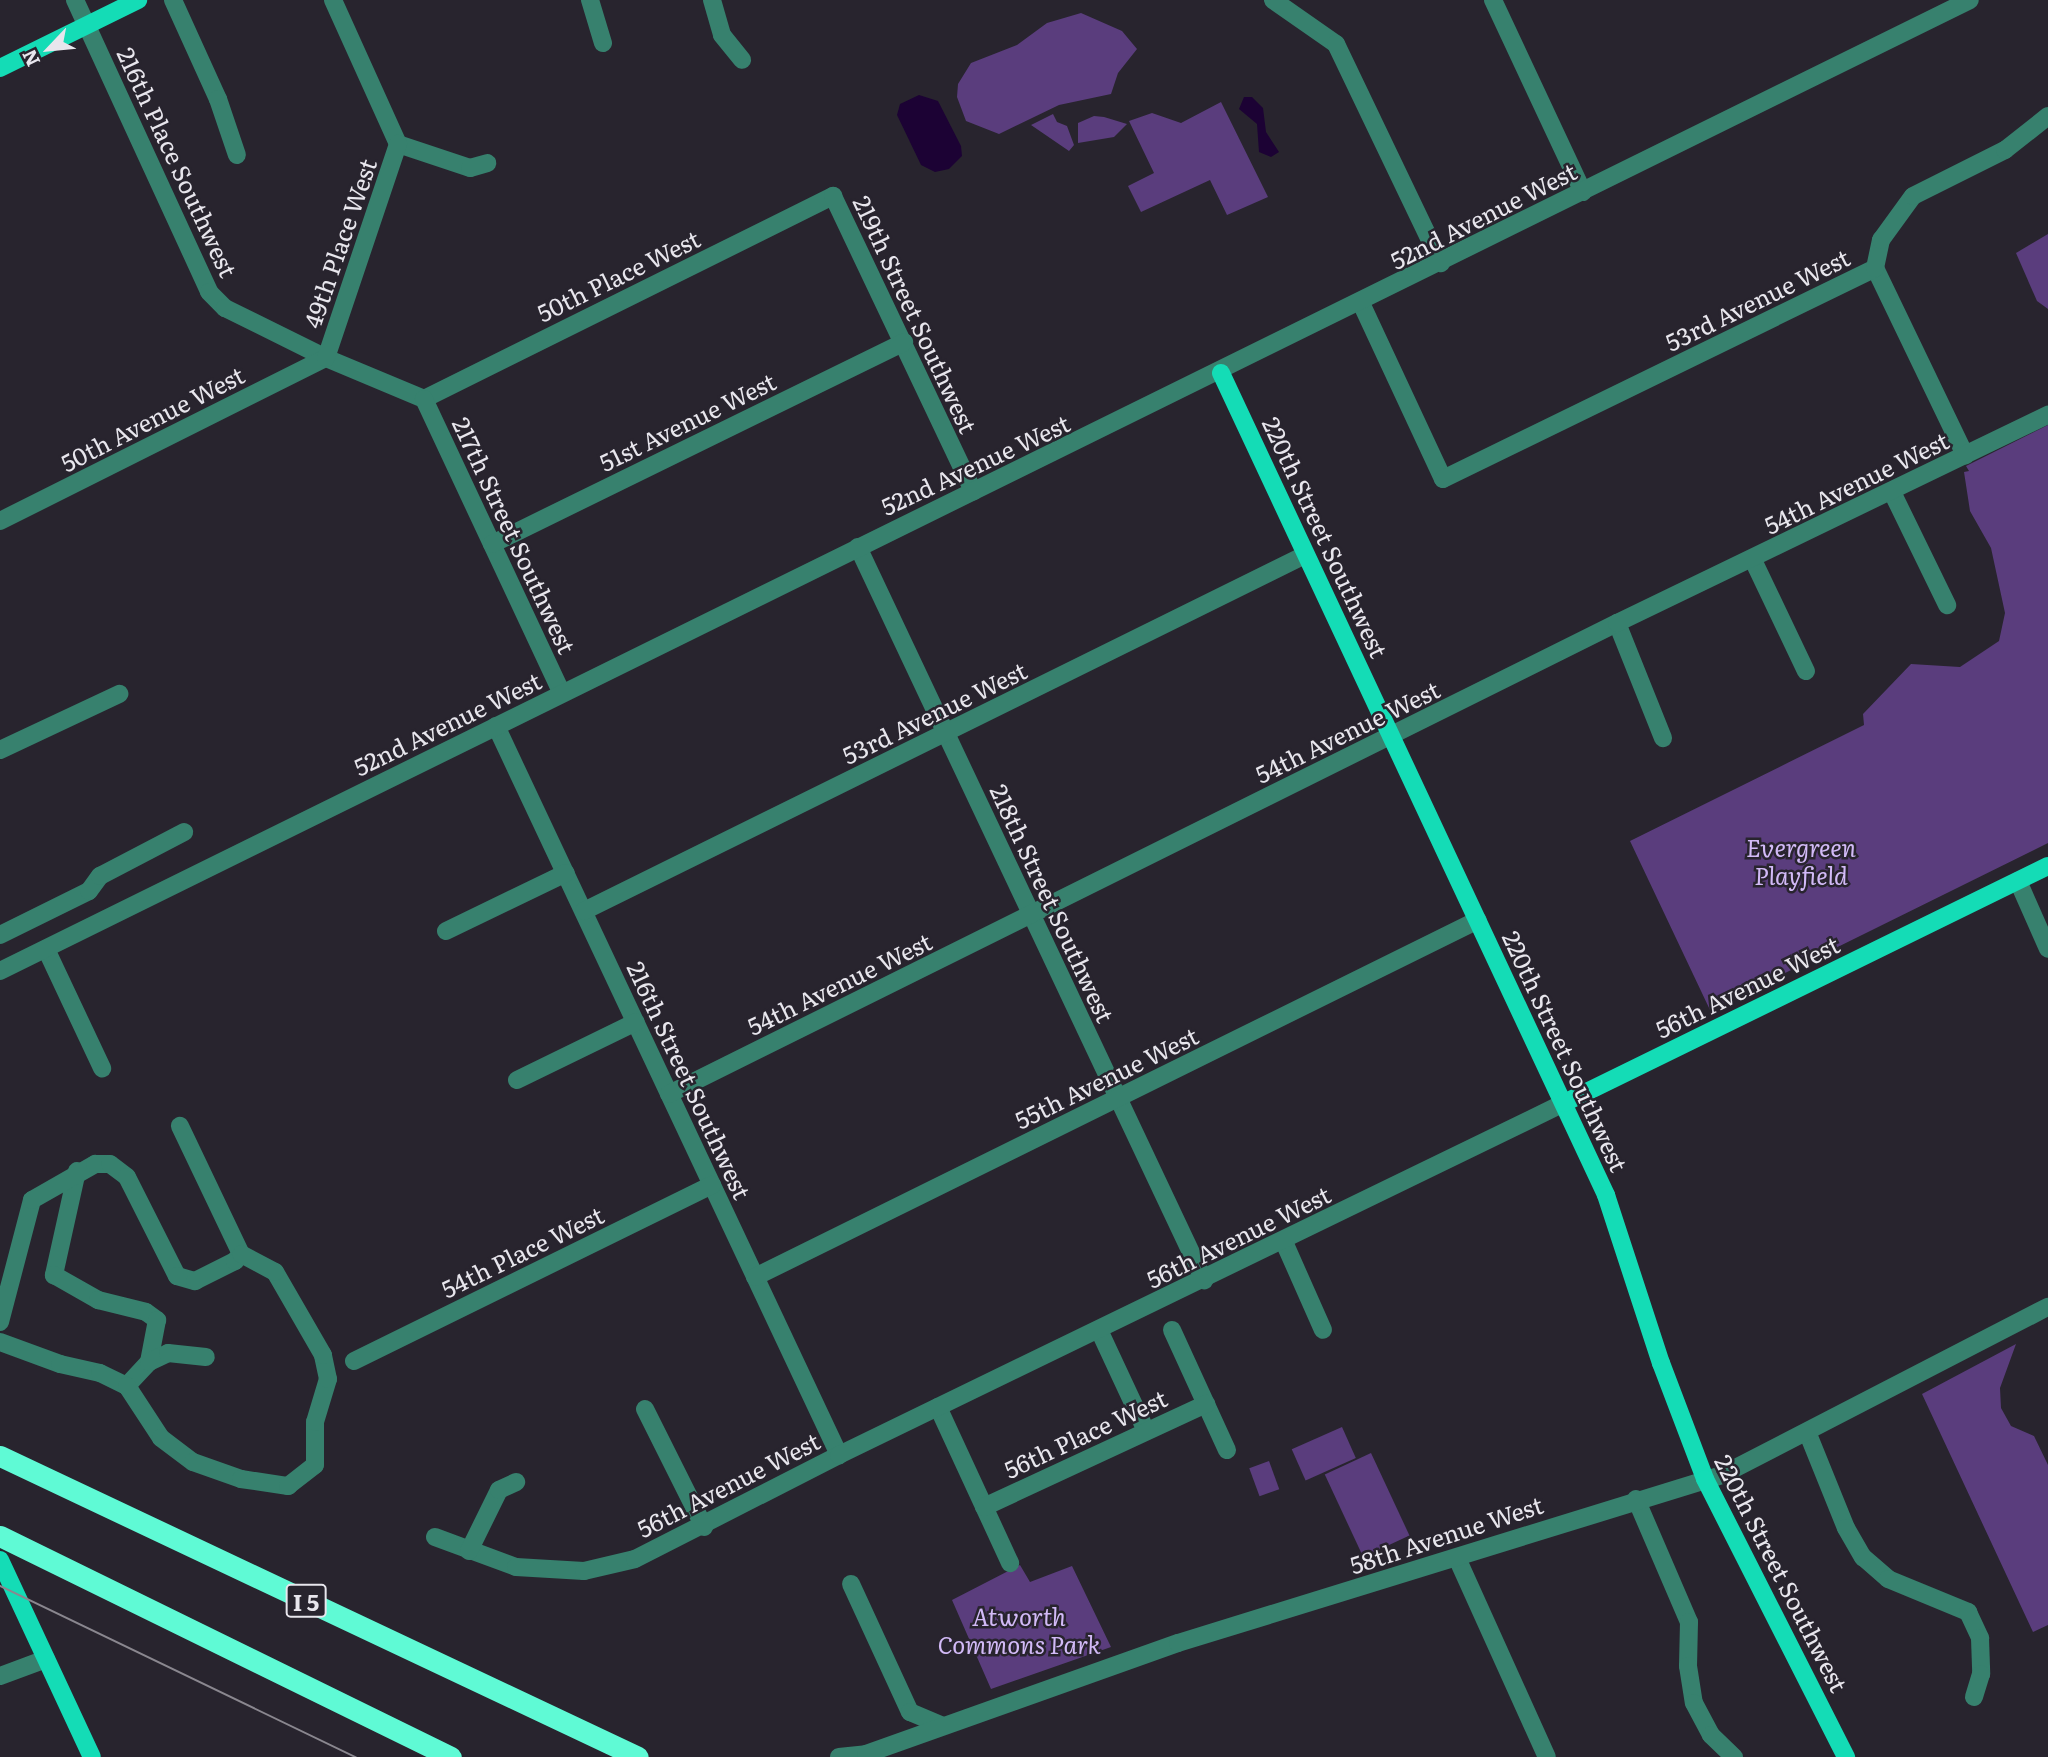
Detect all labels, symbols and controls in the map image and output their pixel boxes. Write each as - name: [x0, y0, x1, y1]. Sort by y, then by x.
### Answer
- north arrow: [14, 14, 84, 84]
- street label: 216th Place Southwest: [112, 43, 244, 281]
- text: N: [14, 45, 46, 72]
- street label: 49th Place West: [297, 155, 381, 331]
- street label: 52nd Avenue West: [1385, 156, 1581, 274]
- street label: 219th Street Southwest: [848, 191, 984, 437]
- street label: 50th Place West: [532, 223, 704, 327]
- street label: 53rd Avenue West: [1660, 242, 1854, 356]
- street label: 50th Avenue West: [55, 359, 249, 477]
- street label: 51st Avenue West: [594, 366, 780, 476]
- street label: 52nd Avenue West: [876, 408, 1074, 520]
- street label: 217th Street Southwest: [448, 412, 582, 658]
- street label: 220th Street Southwest: [1258, 412, 1394, 662]
- street label: 54th Avenue West: [1759, 425, 1953, 539]
- street label: 53rd Avenue West: [837, 655, 1031, 769]
- street label: 52nd Avenue West: [349, 665, 545, 781]
- street label: 54th Avenue West: [1250, 674, 1444, 788]
- street label: 218th Street Southwest: [985, 779, 1121, 1027]
- park label: Evergreen Playfield: [1746, 833, 1856, 889]
- street label: 54th Avenue West: [742, 926, 936, 1040]
- street label: 220th Street Southwest: [1498, 926, 1634, 1176]
- street label: 56th Avenue West: [1650, 929, 1844, 1043]
- street label: 216th Street Southwest: [622, 957, 758, 1203]
- street label: 55th Avenue West: [1010, 1020, 1202, 1134]
- street label: 56th Avenue West: [1141, 1179, 1335, 1293]
- street label: 54th Place West: [436, 1199, 608, 1303]
- street label: 56th Place West: [999, 1383, 1171, 1483]
- street label: 56th Avenue West: [632, 1426, 824, 1542]
- street label: 220th Street Southwest: [1710, 1450, 1854, 1696]
- street label: 58th Avenue West: [1346, 1489, 1546, 1579]
- road number: I 5: [285, 1582, 327, 1620]
- park label: Atworth Commons Park: [937, 1602, 1101, 1658]

